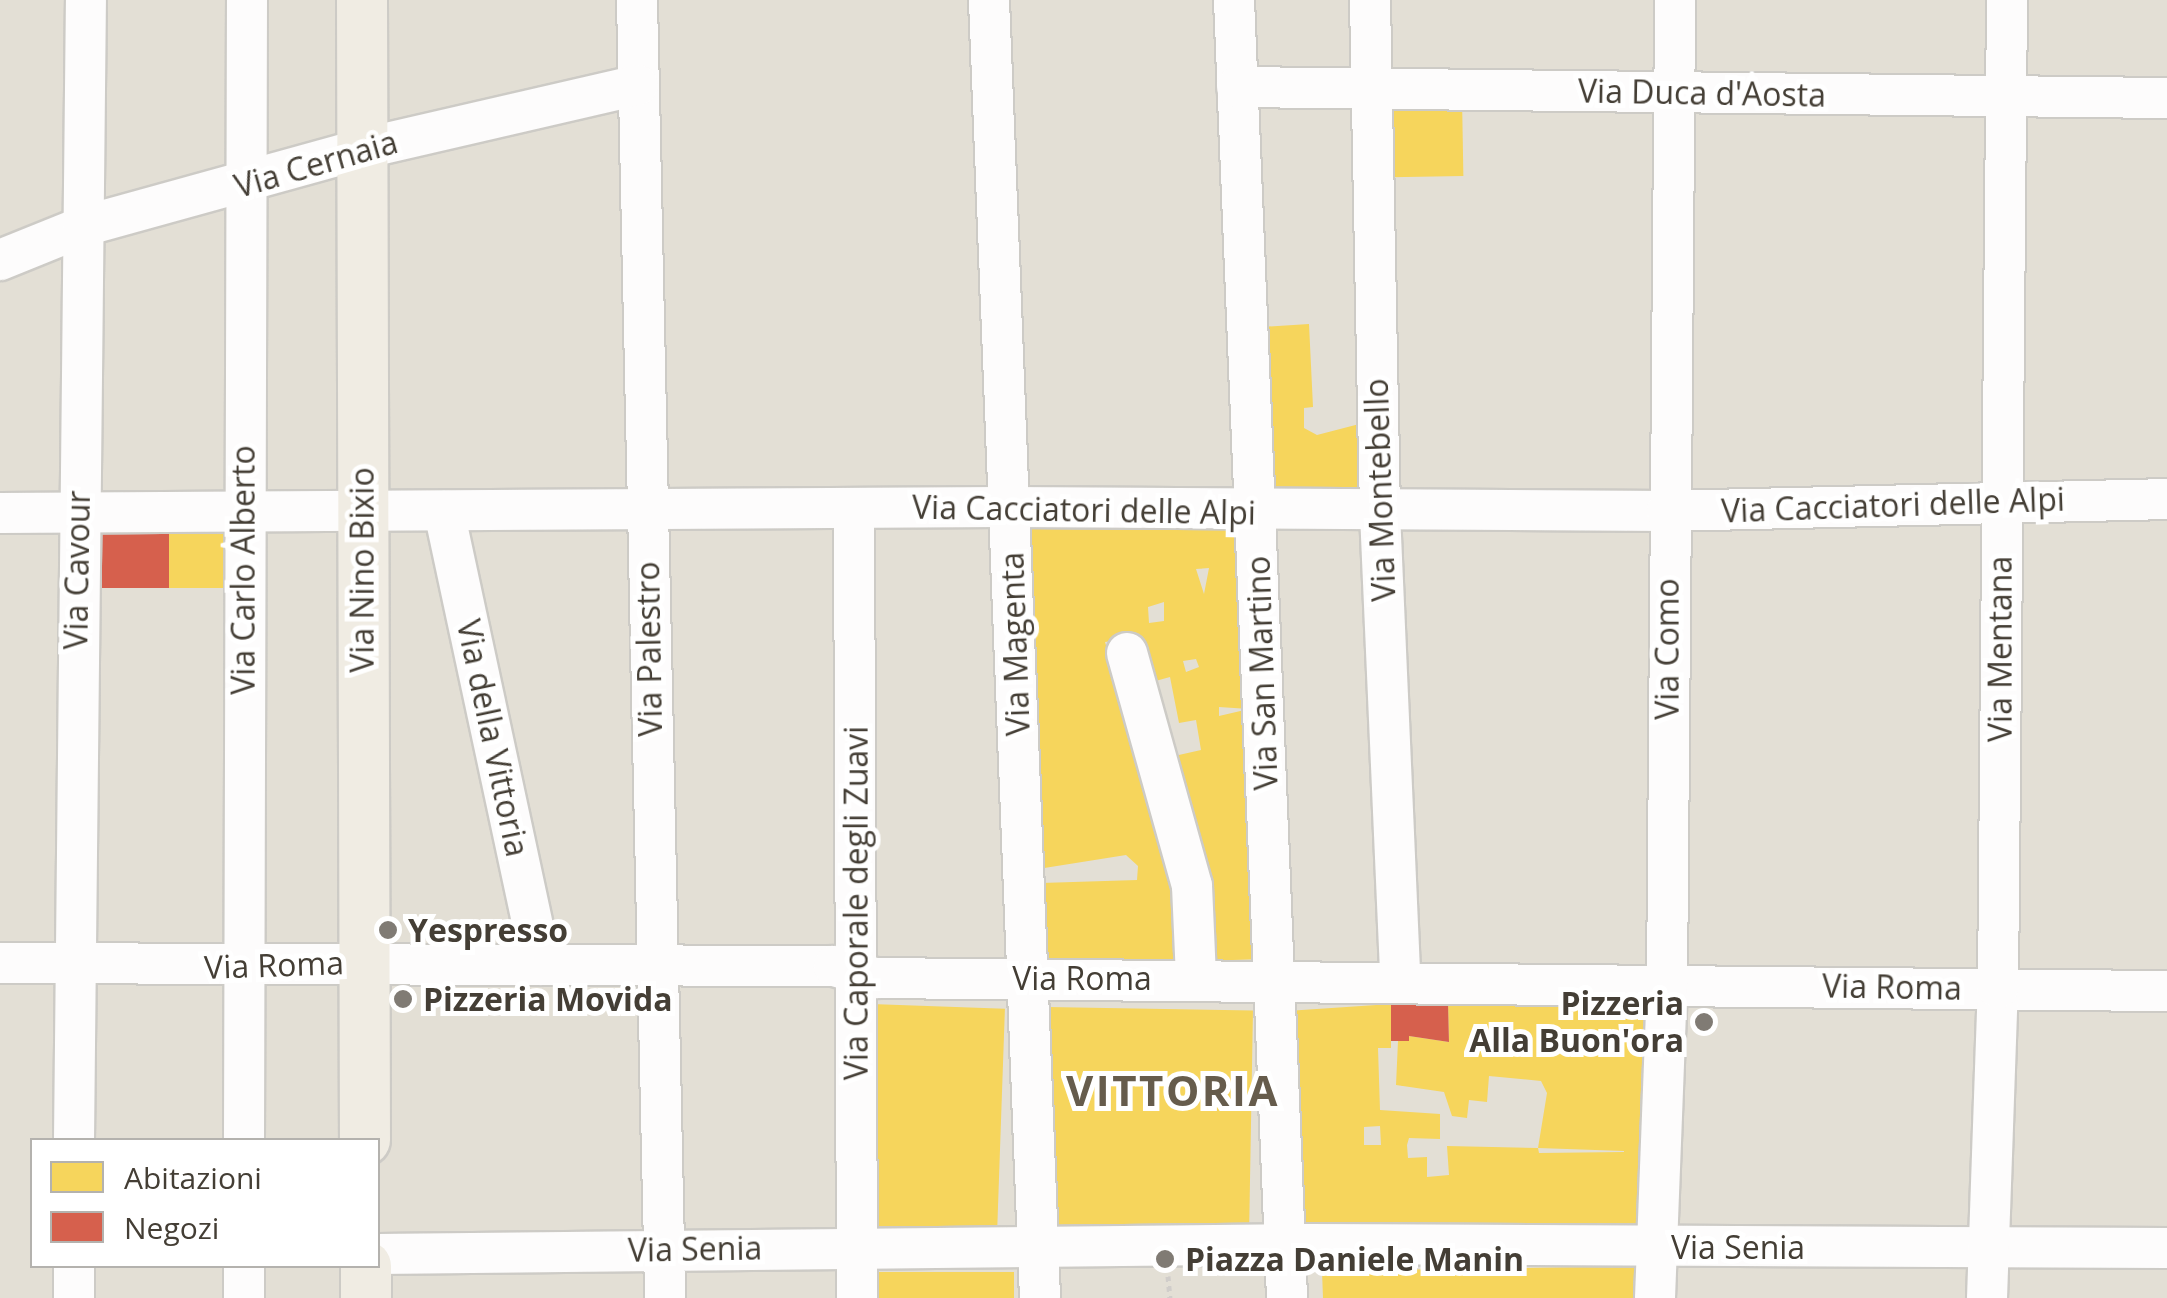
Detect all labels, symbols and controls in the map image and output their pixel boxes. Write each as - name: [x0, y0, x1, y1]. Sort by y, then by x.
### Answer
- street label: Via Duca d'Aosta: [1578, 72, 1826, 114]
- street label: Via Cernaia: [230, 122, 402, 206]
- street label: Via Montebello: [1357, 378, 1403, 602]
- street label: Via Carlo Alberto: [224, 445, 262, 695]
- street label: Via Nino Bixio: [343, 467, 381, 673]
- street label: Via Cacciatori delle Alpi: [1721, 480, 2065, 530]
- street label: Via Cacciatori delle Alpi: [912, 488, 1256, 532]
- street label: Via Cavour: [56, 490, 98, 650]
- street label: Via Magenta: [993, 551, 1037, 737]
- street label: Via San Martino: [1239, 555, 1285, 791]
- street label: Via Mentana: [1981, 556, 2019, 742]
- street label: Via Palestro: [628, 561, 670, 737]
- street label: Via Como: [1648, 578, 1686, 720]
- street label: Via della Vittoria: [449, 616, 537, 860]
- street label: Via Caporale degli Zuavi: [837, 726, 875, 1080]
- place label: Yespresso: [408, 911, 568, 949]
- marker: Yespresso: [377, 919, 399, 941]
- street label: Via Roma: [204, 943, 344, 987]
- street label: Via Roma: [1012, 959, 1152, 997]
- street label: Via Roma: [1822, 967, 1962, 1007]
- place label: Pizzeria Movida: [423, 980, 672, 1018]
- place label: Pizzeria Alla Buon'ora: [1469, 985, 1684, 1060]
- marker: Pizzeria Movida: [392, 988, 414, 1010]
- marker: Pizzeria Alla Buon'ora: [1693, 1011, 1715, 1033]
- district label: VITTORIA: [1066, 1065, 1280, 1115]
- legend: [30, 1138, 380, 1268]
- text: Abitazioni: [124, 1157, 262, 1198]
- text: Negozi: [124, 1207, 219, 1248]
- street label: Via Senia: [1671, 1228, 1805, 1266]
- street label: Via Senia: [628, 1229, 762, 1269]
- place label: Piazza Daniele Manin: [1185, 1240, 1524, 1278]
- marker: Piazza Daniele Manin: [1154, 1248, 1176, 1270]

